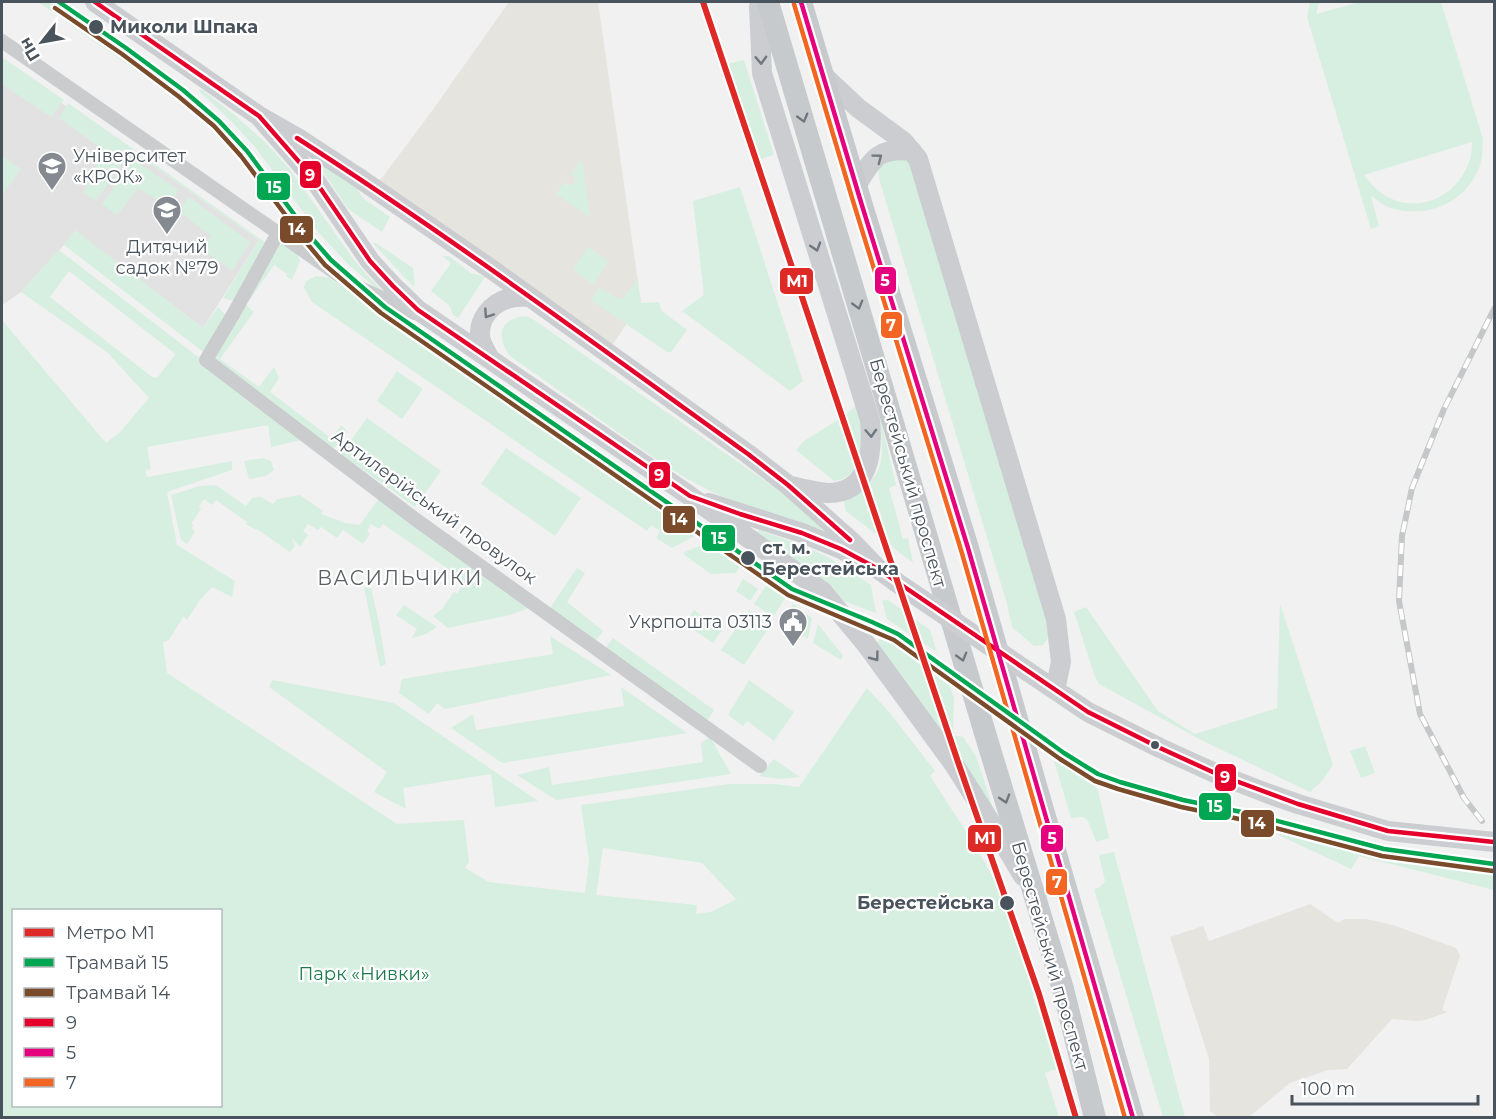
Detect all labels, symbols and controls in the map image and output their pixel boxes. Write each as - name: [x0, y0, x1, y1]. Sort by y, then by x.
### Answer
- north arrow: [12, 12, 72, 72]
- place label: Миколи Шпака: [110, 16, 258, 38]
- marker: Миколи Шпака: [87, 18, 105, 36]
- text: Пн: [15, 34, 44, 65]
- one-way arrow: [755, 55, 768, 64]
- one-way arrow: [796, 112, 808, 123]
- place label: Університет «КРОК»: [73, 145, 186, 188]
- school or university icon: Університет «КРОК»: [36, 150, 68, 192]
- one-way arrow: [871, 154, 882, 165]
- line badge: 9: [299, 160, 322, 189]
- text: 9: [305, 166, 315, 185]
- line badge: 15: [256, 172, 291, 201]
- text: 15: [266, 178, 282, 197]
- school or university icon: Дитячий садок №79: [151, 194, 183, 236]
- line badge: 14: [279, 215, 314, 244]
- text: 14: [288, 220, 306, 239]
- place label: Дитячий садок №79: [116, 236, 218, 279]
- one-way arrow: [809, 241, 821, 252]
- line badge: 5: [874, 266, 897, 295]
- line badge: M1: [779, 267, 814, 295]
- text: 5: [880, 271, 890, 290]
- text: M1: [786, 272, 808, 291]
- one-way arrow: [851, 299, 863, 310]
- one-way arrow: [484, 308, 495, 319]
- line badge: 7: [880, 311, 903, 339]
- text: 7: [886, 316, 896, 335]
- street label: Берестейський проспект: [865, 356, 951, 591]
- street label: Артилерійський провулок: [327, 425, 541, 589]
- one-way arrow: [864, 429, 877, 438]
- line badge: 9: [648, 461, 671, 489]
- text: 9: [654, 466, 664, 485]
- line badge: 14: [662, 505, 696, 534]
- text: 14: [670, 510, 688, 529]
- line badge: 15: [701, 524, 736, 552]
- text: 15: [711, 529, 727, 548]
- place label: ст. м. Берестейська: [762, 537, 899, 580]
- marker: ст. м. Берестейська: [739, 549, 757, 567]
- district label: ВАСИЛЬЧИКИ: [317, 566, 483, 590]
- public building icon: Укрпошта 03113: [777, 606, 809, 648]
- place label: Укрпошта 03113: [629, 611, 772, 633]
- one-way arrow: [868, 650, 879, 661]
- one-way arrow: [955, 651, 967, 662]
- unlabelled marker: [1149, 739, 1161, 751]
- line badge: 9: [1214, 763, 1237, 792]
- text: 9: [1220, 768, 1230, 787]
- line badge: 15: [1198, 792, 1232, 821]
- one-way arrow: [998, 793, 1010, 804]
- text: 15: [1207, 797, 1223, 816]
- line badge: 14: [1240, 809, 1275, 838]
- text: 14: [1248, 814, 1266, 833]
- line badge: M1: [967, 824, 1002, 853]
- line badge: 5: [1040, 824, 1064, 853]
- text: M1: [974, 829, 996, 848]
- text: 5: [1047, 829, 1057, 848]
- street label: Берестейський проспект: [1007, 839, 1093, 1074]
- line badge: 7: [1045, 868, 1068, 896]
- text: 7: [1052, 873, 1062, 892]
- place label: Берестейська: [857, 892, 994, 914]
- marker: Берестейська: [998, 894, 1016, 912]
- legend: [12, 909, 222, 1107]
- text: Метро M1: [66, 922, 155, 944]
- text: Трамвай 15: [66, 952, 169, 974]
- park label: Парк «Нивки»: [299, 963, 430, 985]
- text: Трамвай 14: [66, 982, 170, 1004]
- text: 9: [66, 1012, 77, 1034]
- text: 5: [66, 1042, 76, 1064]
- scale bar: [1292, 1068, 1478, 1106]
- text: 7: [66, 1072, 77, 1094]
- text: 100 m: [1301, 1078, 1355, 1100]

